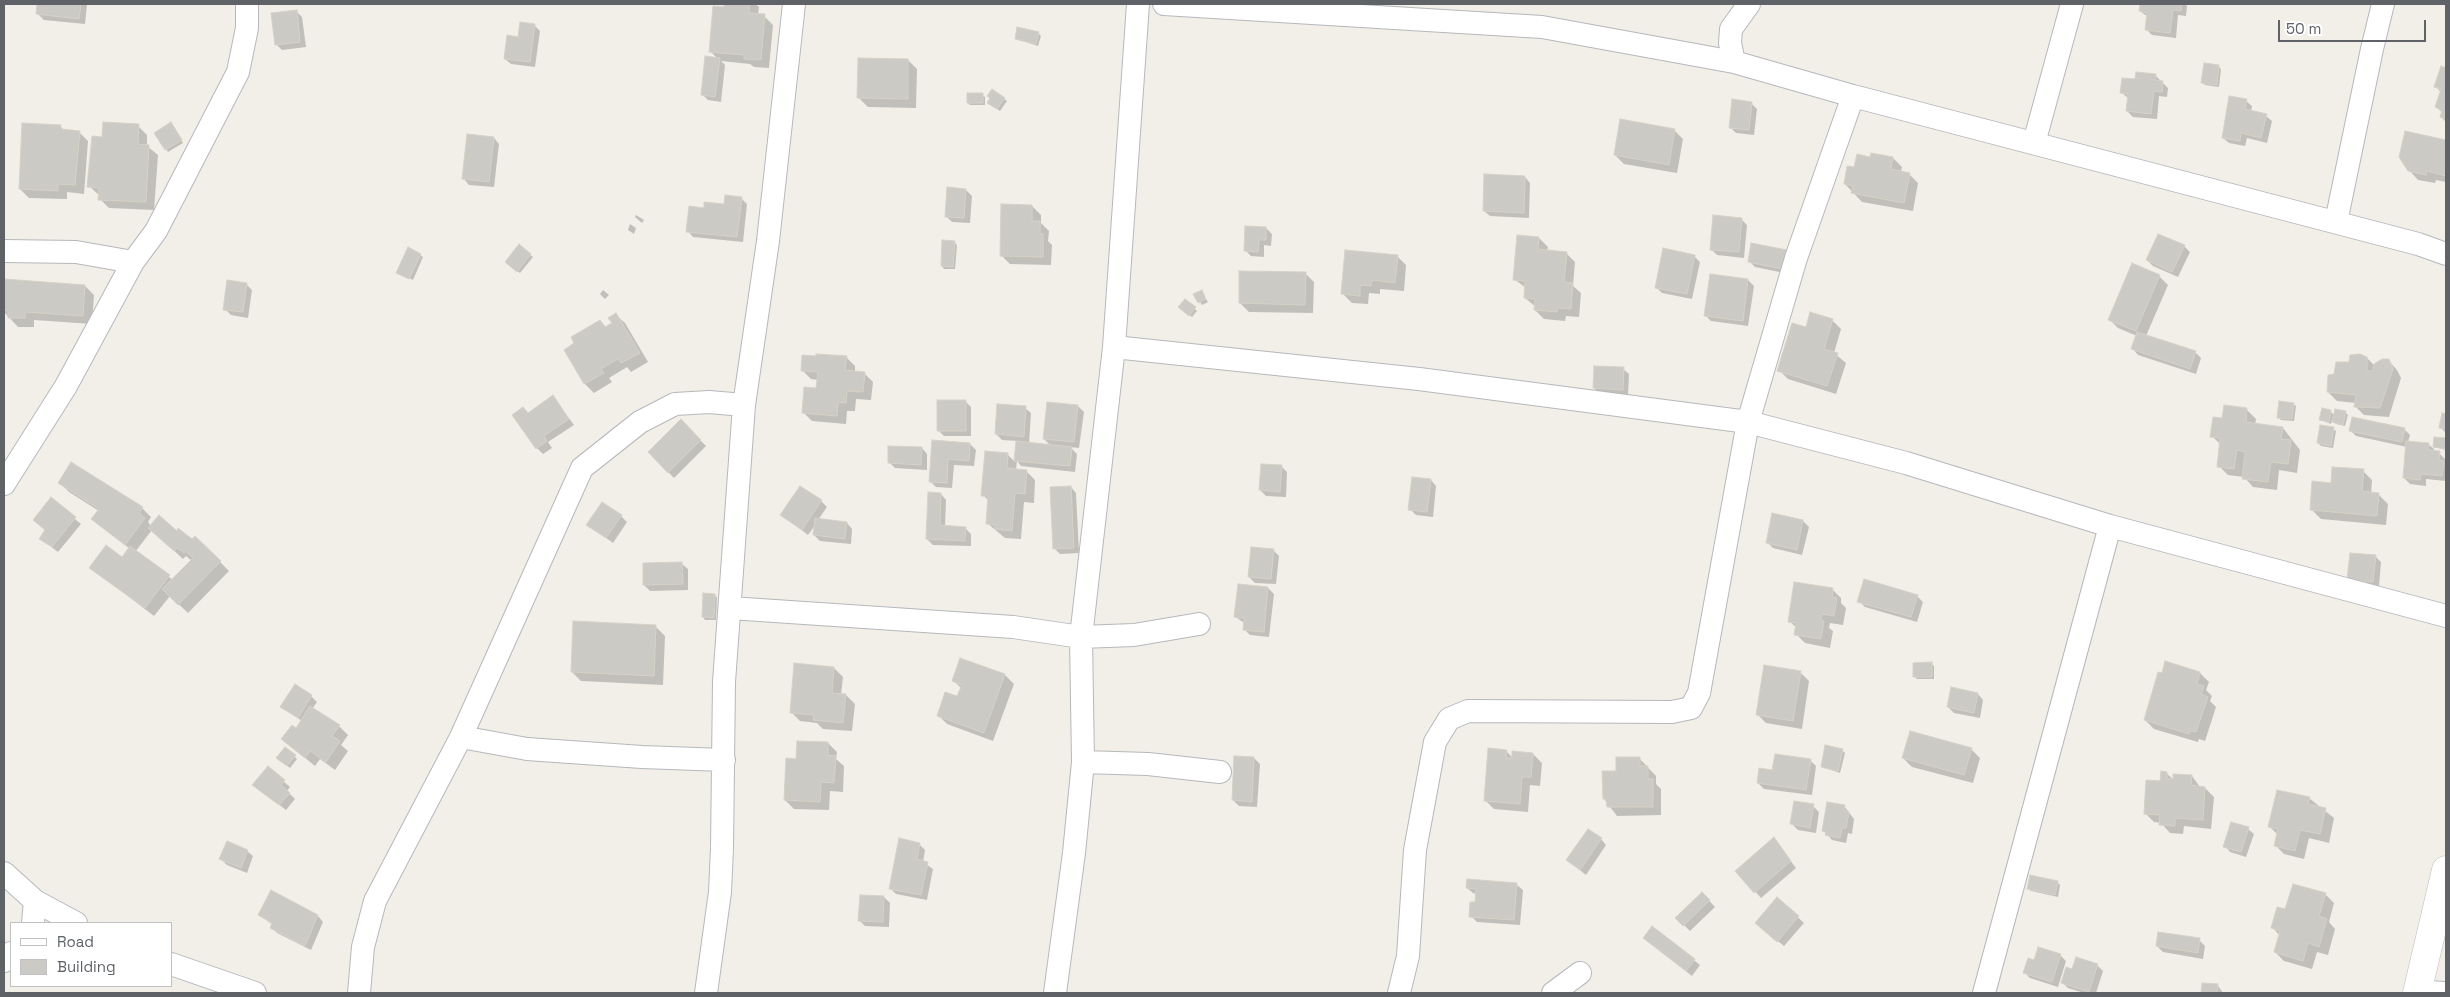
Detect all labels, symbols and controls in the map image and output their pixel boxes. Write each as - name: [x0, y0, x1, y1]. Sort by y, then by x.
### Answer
- scale bar: [2280, 10, 2428, 42]
- text: 50 m: [2286, 19, 2321, 38]
- legend: [10, 922, 172, 987]
- text: Road: [57, 932, 94, 951]
- text: Building: [57, 957, 116, 976]

